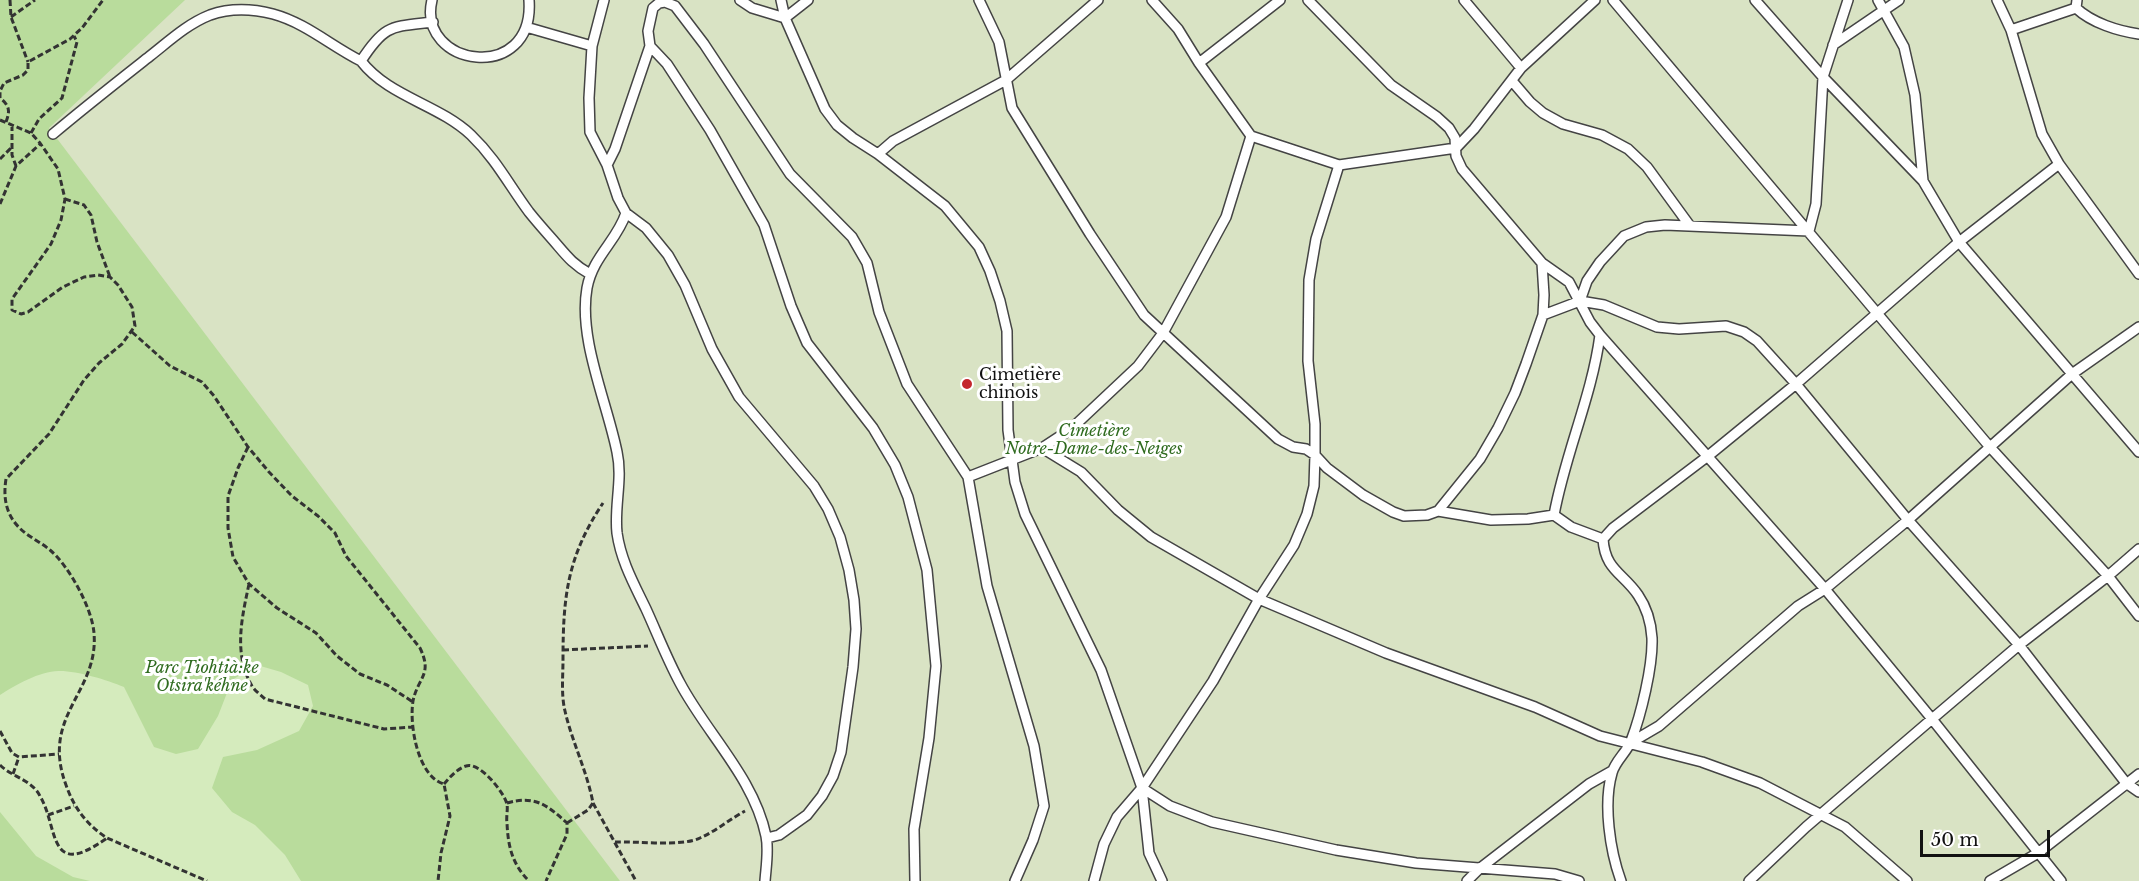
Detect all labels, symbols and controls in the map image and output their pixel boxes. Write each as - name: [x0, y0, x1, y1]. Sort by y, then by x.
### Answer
- place label: Cimetière chinois: [979, 365, 1061, 403]
- marker: Cimetière chinois: [960, 377, 974, 391]
- park label: Cimetière Notre-Dame-des-Neiges: [1005, 421, 1183, 459]
- park label: Parc Tiohtià:ke Otsira'kéhne: [145, 658, 259, 696]
- scale bar: [1923, 818, 2054, 856]
- text: 50 m: [1931, 829, 1979, 851]

